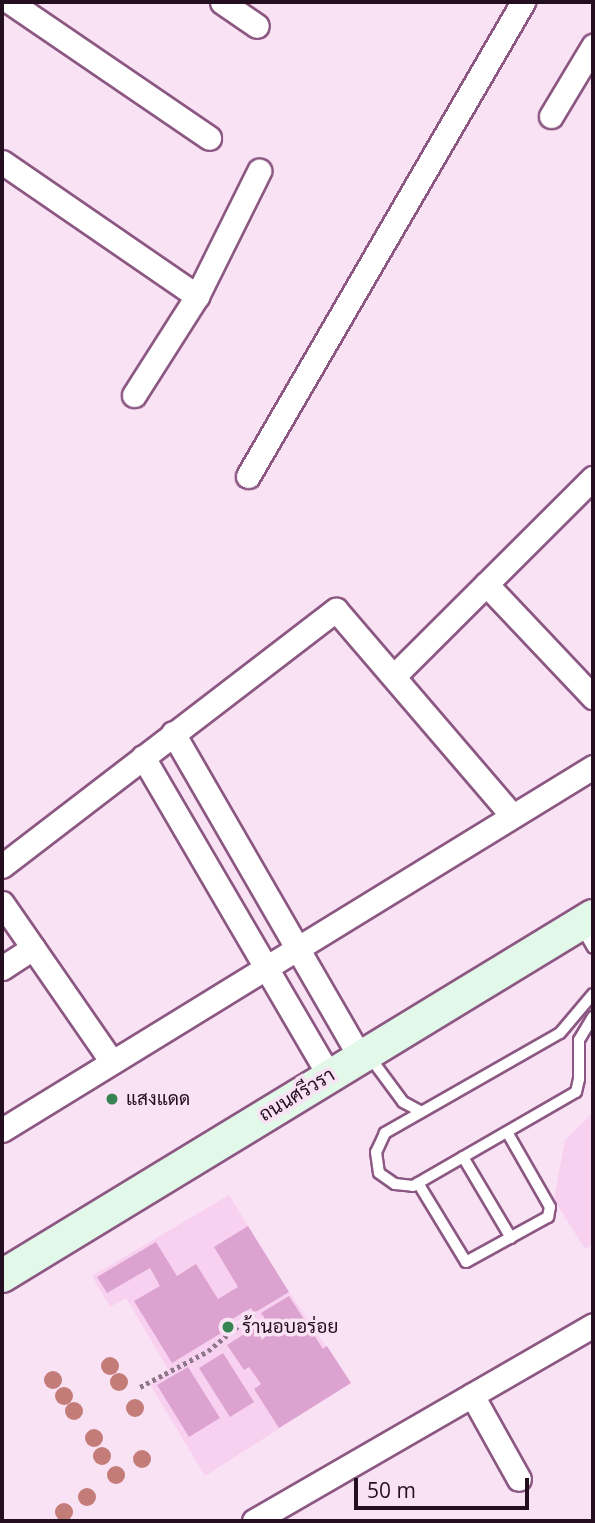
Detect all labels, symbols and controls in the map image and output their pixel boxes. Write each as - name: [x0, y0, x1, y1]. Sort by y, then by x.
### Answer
- street label: ถนนศรีวรา: [255, 1064, 339, 1126]
- place label: แสงแดด: [126, 1088, 190, 1110]
- marker: แสงแดด: [104, 1091, 120, 1107]
- place label: ร้านอบอร่อย: [242, 1316, 338, 1338]
- marker: ร้านอบอร่อย: [220, 1319, 236, 1335]
- scale bar: [357, 1464, 532, 1508]
- text: 50 m: [367, 1476, 416, 1504]

